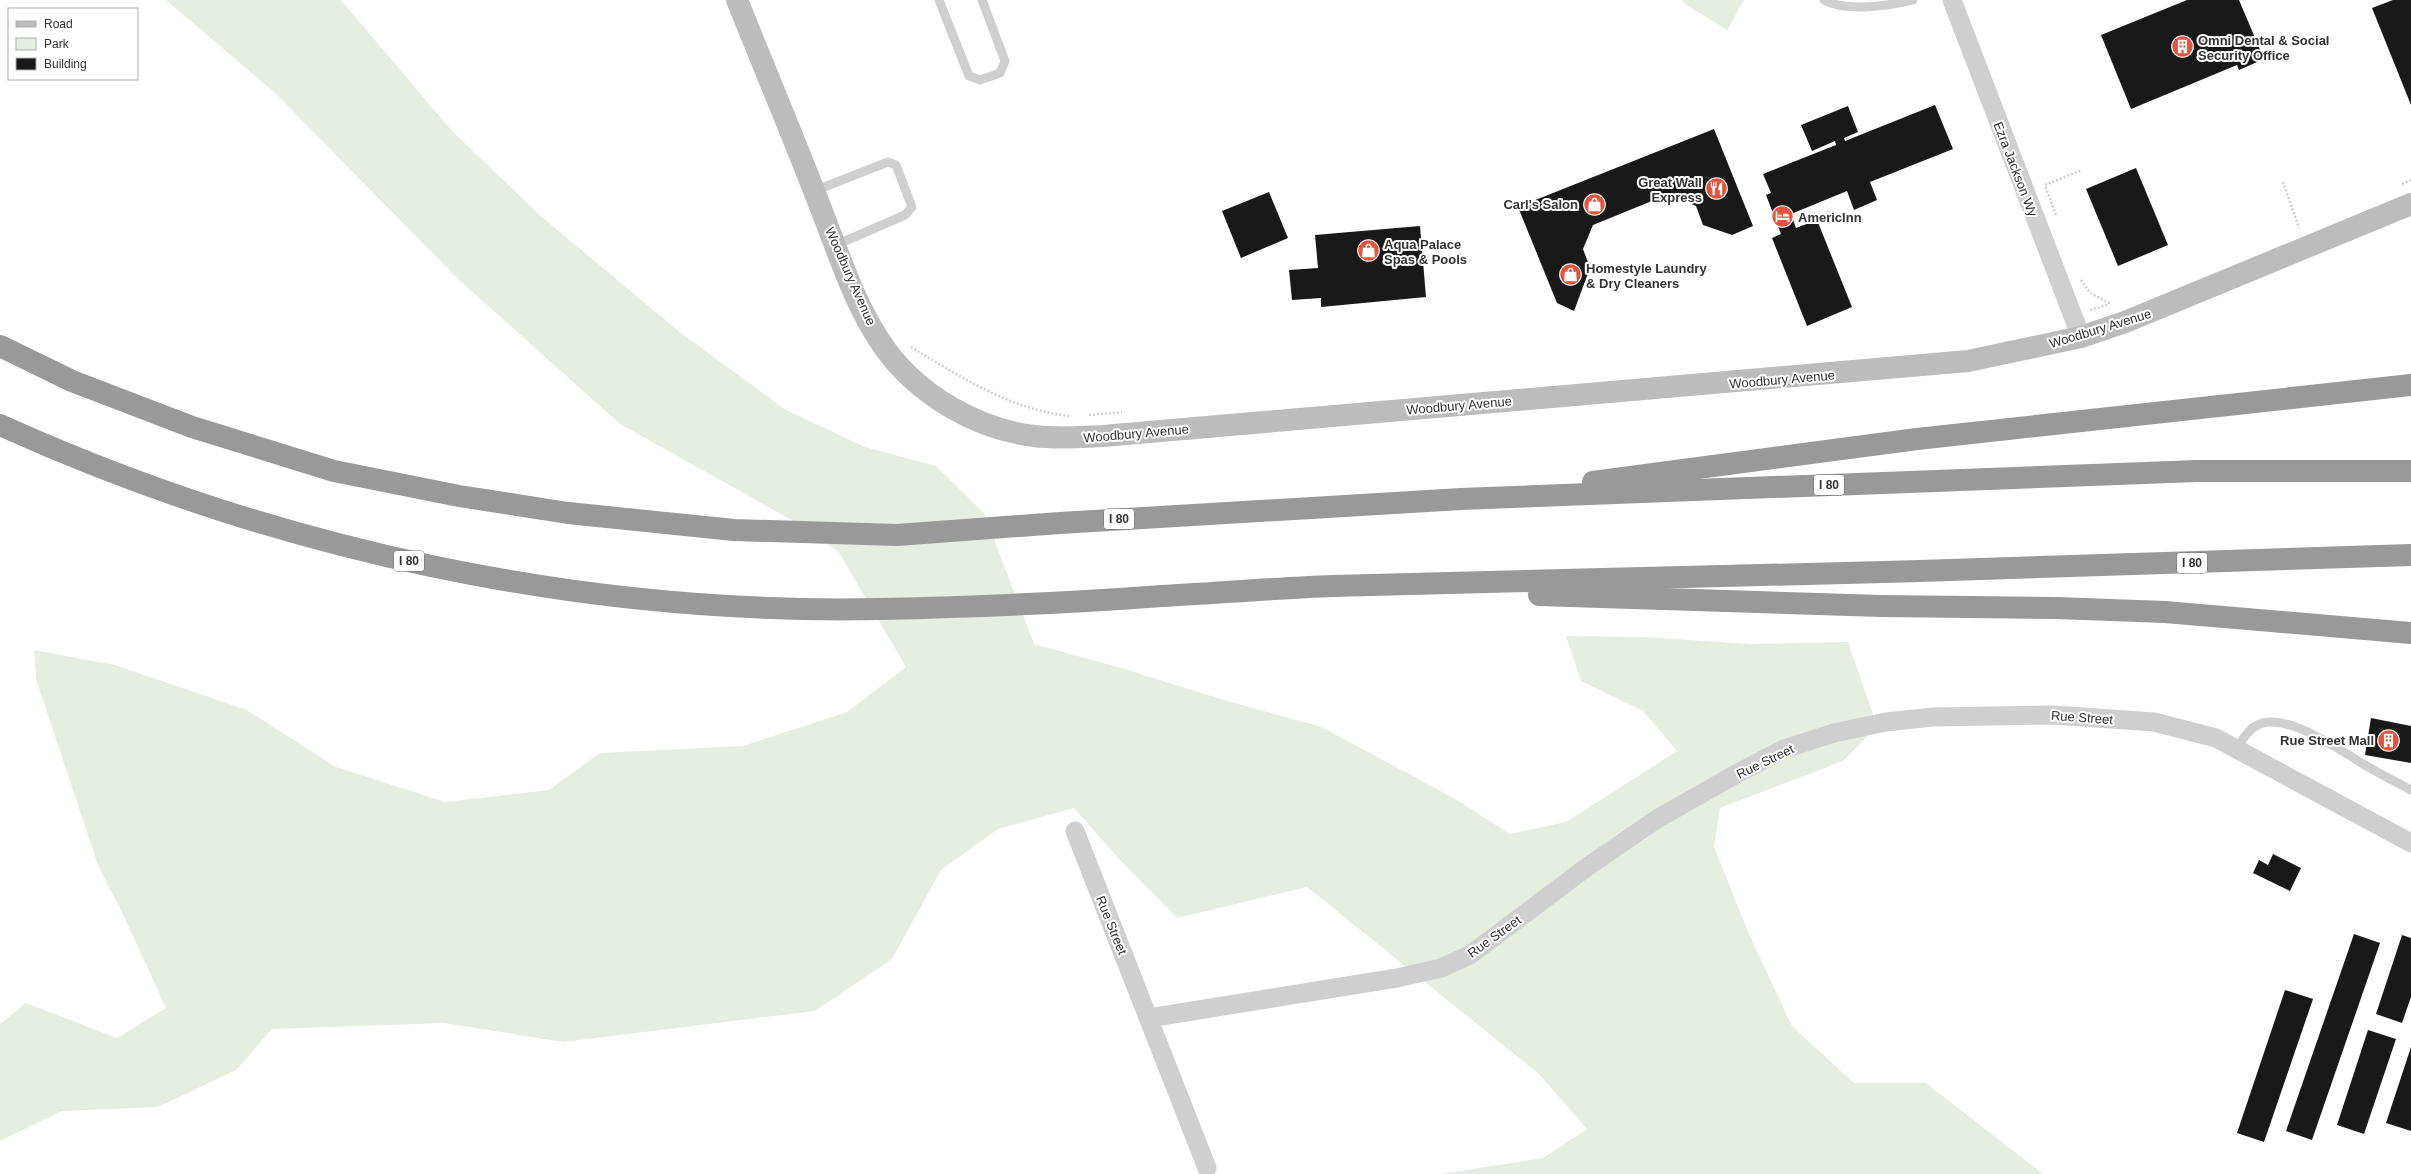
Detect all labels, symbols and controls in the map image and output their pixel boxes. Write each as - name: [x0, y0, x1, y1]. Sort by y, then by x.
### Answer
- legend: [8, 8, 138, 80]
- text: Road: [44, 17, 73, 31]
- place label: Omni Dental & Social Security Office: [2198, 33, 2329, 63]
- building icon: Omni Dental & Social Security Office: [2169, 34, 2195, 60]
- text: Park: [44, 37, 70, 51]
- text: Building: [44, 57, 87, 71]
- street label: Ezra Jackson Wy: [1991, 120, 2041, 219]
- place label: Great Wall Express: [1638, 175, 1702, 205]
- restaurant icon: Great Wall Express: [1704, 176, 1730, 202]
- shop icon: Carl's Salon: [1581, 191, 1607, 217]
- place label: Carl's Salon: [1503, 197, 1578, 212]
- hotel icon: AmericInn: [1770, 204, 1796, 230]
- place label: AmericInn: [1798, 210, 1862, 225]
- street label: Woodbury Avenue: [822, 225, 879, 328]
- place label: Aqua Palace Spas & Pools: [1384, 237, 1467, 267]
- shop icon: Aqua Palace Spas & Pools: [1356, 238, 1382, 264]
- place label: Homestyle Laundry & Dry Cleaners: [1586, 261, 1707, 291]
- shop icon: Homestyle Laundry & Dry Cleaners: [1558, 262, 1584, 288]
- street label: Woodbury Avenue: [2047, 306, 2153, 351]
- street label: Woodbury Avenue: [1729, 367, 1835, 392]
- street label: Woodbury Avenue: [1406, 393, 1512, 418]
- street label: Woodbury Avenue: [1083, 421, 1189, 446]
- road number: I 80: [1814, 475, 1844, 495]
- road number: I 80: [1104, 509, 1134, 529]
- road number: I 80: [394, 551, 424, 571]
- road number: I 80: [2177, 553, 2207, 573]
- street label: Rue Street: [2050, 708, 2114, 727]
- building icon: Rue Street Mall: [2376, 727, 2402, 753]
- place label: Rue Street Mall: [2280, 733, 2374, 748]
- street label: Rue Street: [1734, 741, 1797, 782]
- street label: Rue Street: [1093, 894, 1130, 957]
- street label: Rue Street: [1465, 912, 1524, 961]

